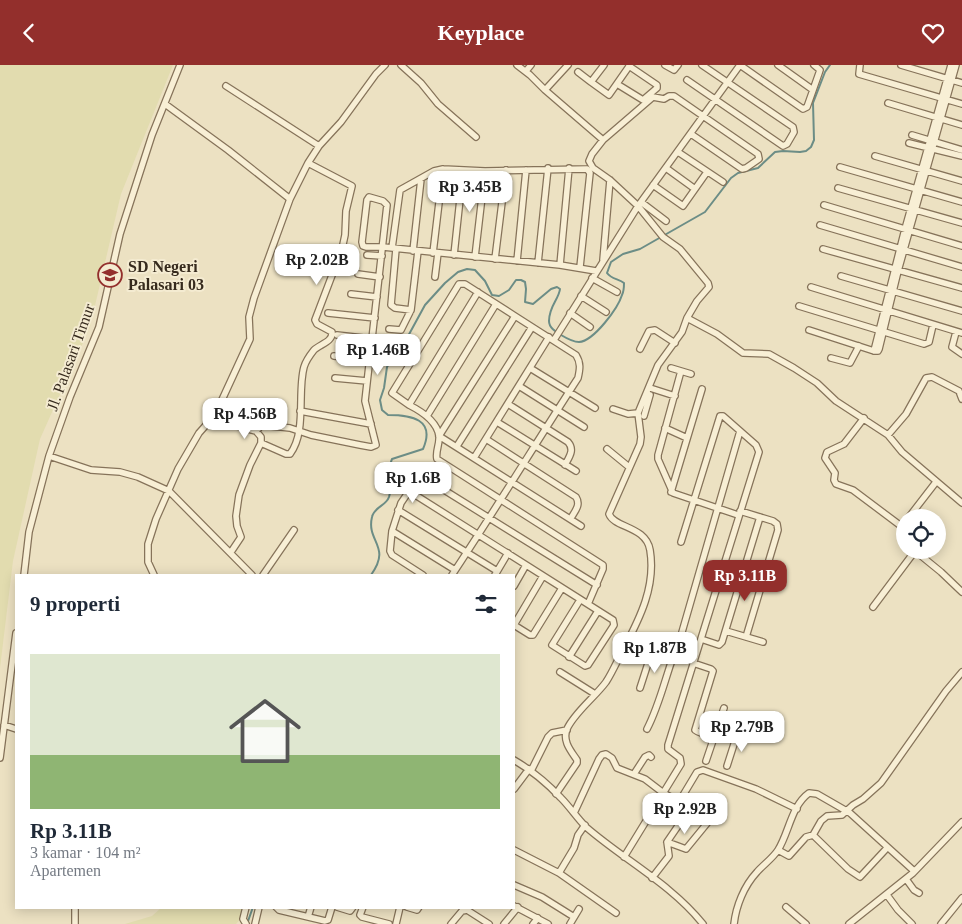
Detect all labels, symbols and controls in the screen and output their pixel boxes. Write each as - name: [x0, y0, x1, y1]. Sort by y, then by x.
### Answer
- icon: back: [15, 19, 43, 47]
- icon: heart: [919, 19, 947, 47]
- text: Keyplace: [438, 20, 524, 45]
- pin: Rp 3.45B: [418, 171, 522, 213]
- text: Rp 3.45B: [438, 178, 502, 195]
- pin: Rp 2.02B: [265, 243, 369, 286]
- text: Rp 2.02B: [285, 251, 349, 268]
- place label: SD Negeri Palasari 03: [128, 258, 204, 293]
- school or university icon: SD Negeri Palasari 03: [97, 262, 123, 288]
- street label: Jl. Palasari Timur: [43, 301, 98, 413]
- pin: Rp 1.46B: [326, 333, 430, 376]
- text: Rp 1.46B: [346, 341, 410, 358]
- pin: Rp 4.56B: [193, 397, 297, 440]
- text: Rp 4.56B: [213, 405, 277, 422]
- pin: Rp 1.6B: [367, 461, 459, 504]
- text: Rp 1.6B: [385, 469, 441, 486]
- map controls: [896, 509, 946, 559]
- button: locate: [896, 509, 946, 559]
- pin: Rp 3.11B: [693, 559, 797, 602]
- text: Rp 3.11B: [714, 567, 776, 584]
- icon: filters: [472, 590, 500, 618]
- text: 9 properti: [30, 592, 120, 616]
- pin: Rp 1.87B: [603, 631, 707, 674]
- text: Rp 1.87B: [623, 639, 687, 656]
- icon: home: [220, 686, 310, 776]
- pin: Rp 2.79B: [690, 711, 794, 753]
- text: Rp 2.79B: [710, 718, 774, 735]
- pin: Rp 2.92B: [633, 793, 737, 835]
- text: Rp 2.92B: [653, 800, 717, 817]
- text: Rp 3.11B: [30, 819, 112, 843]
- text: 3 kamar · 104 m²: [30, 844, 141, 861]
- text: Apartemen: [30, 862, 101, 879]

